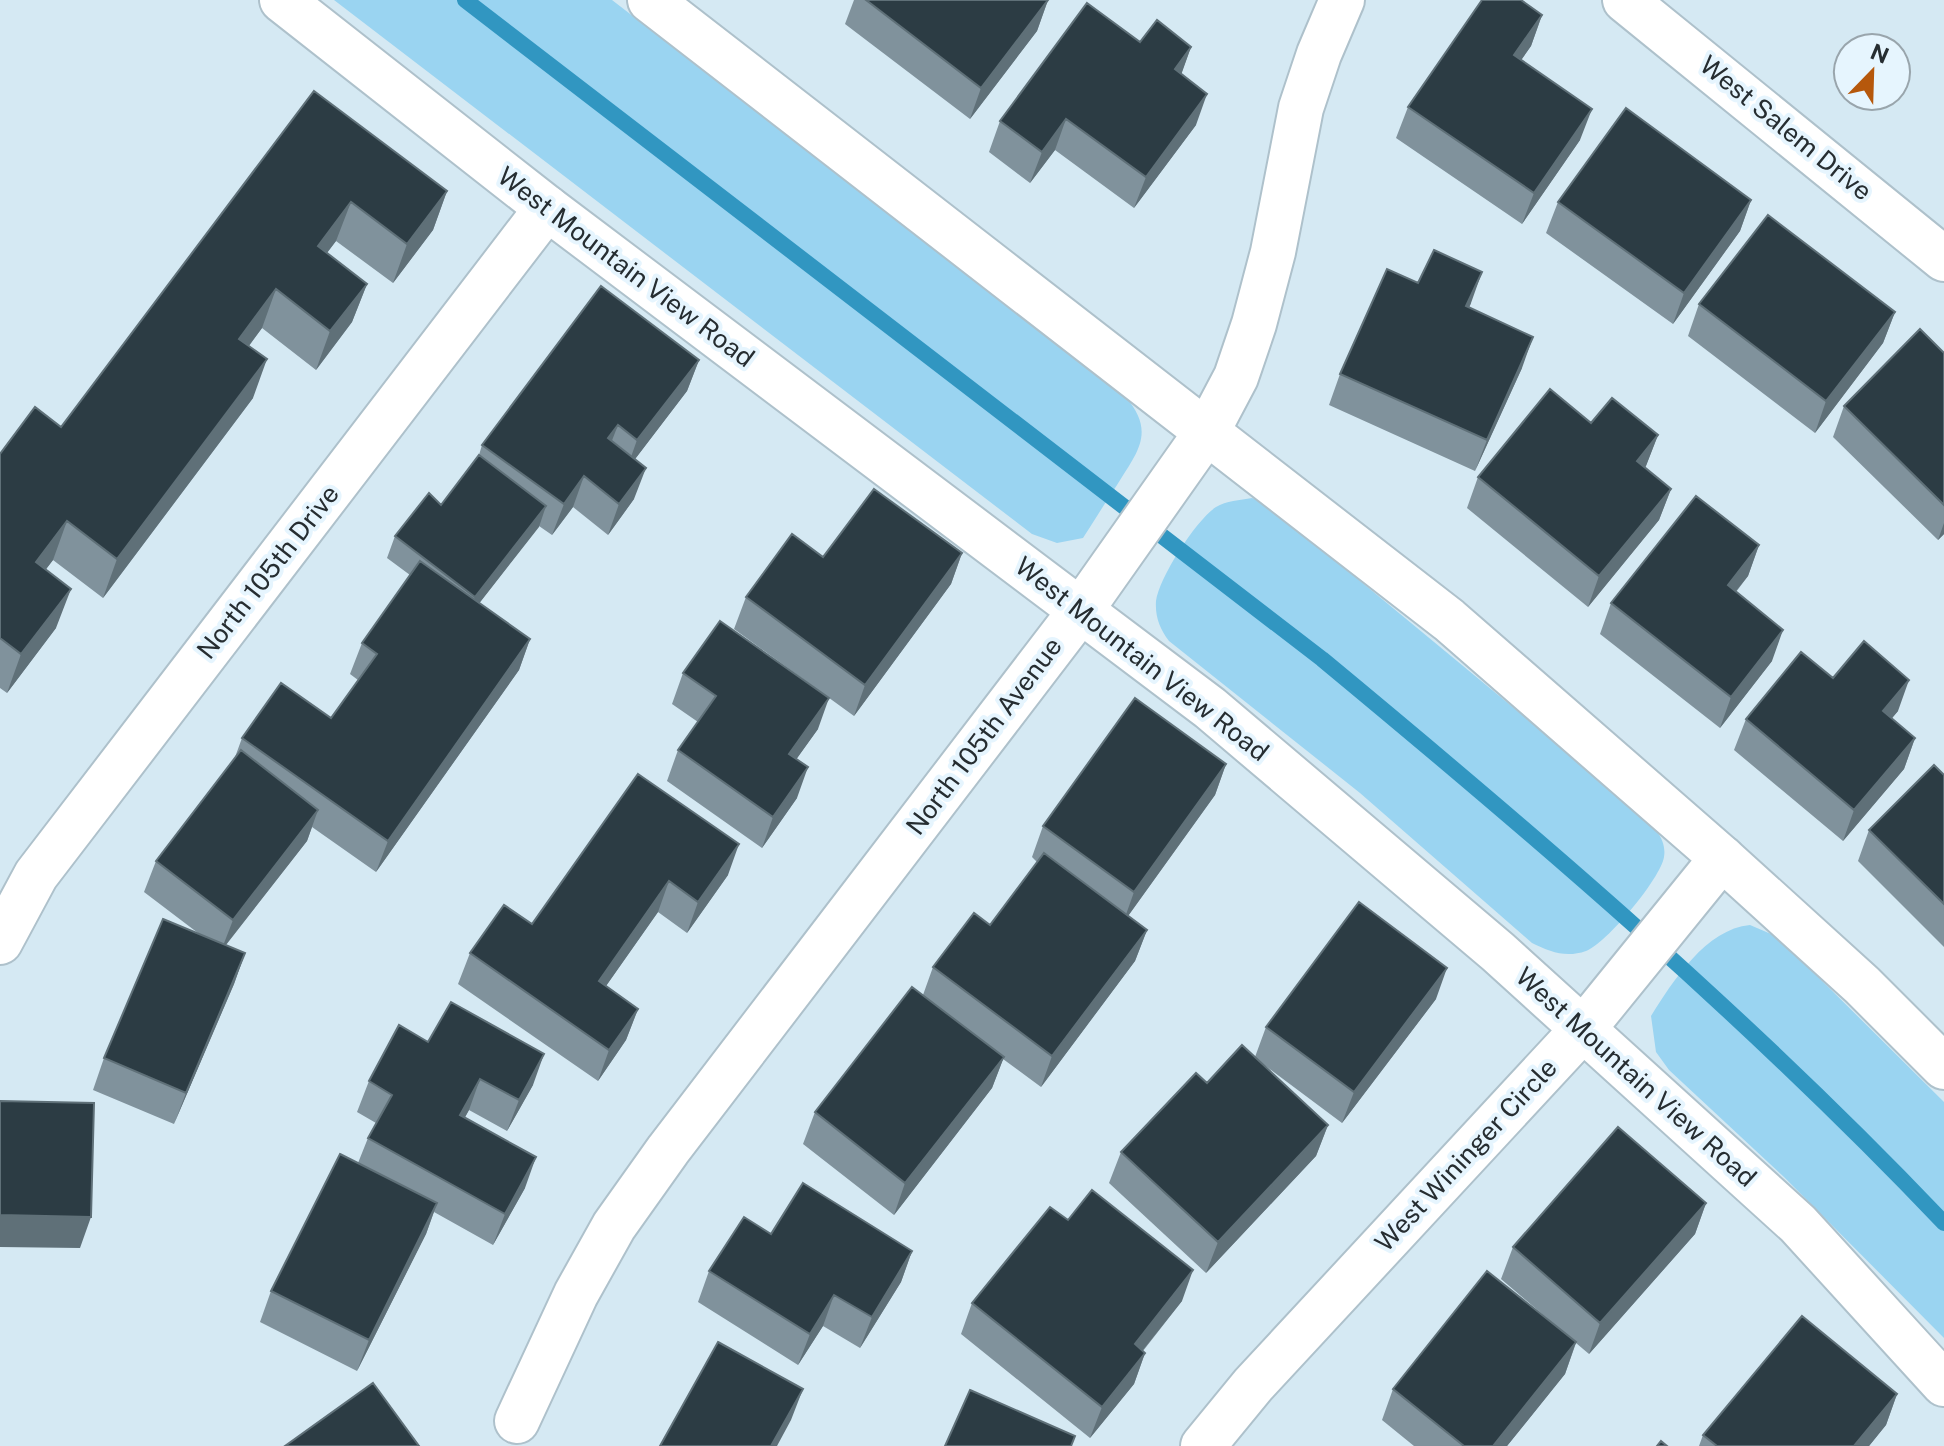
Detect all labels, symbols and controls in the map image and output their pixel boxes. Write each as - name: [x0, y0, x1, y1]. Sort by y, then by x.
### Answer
- north arrow: [1832, 32, 1912, 112]
- text: N: [1867, 38, 1893, 69]
- street label: West Salem Drive: [1694, 49, 1879, 206]
- street label: West Mountain View Road: [492, 160, 761, 373]
- street label: North 105th Drive: [190, 479, 345, 665]
- street label: West Mountain View Road: [1009, 550, 1275, 767]
- street label: North 105th Avenue: [899, 631, 1068, 841]
- street label: West Mountain View Road: [1510, 960, 1763, 1193]
- street label: West Wininger Circle: [1368, 1052, 1563, 1257]

